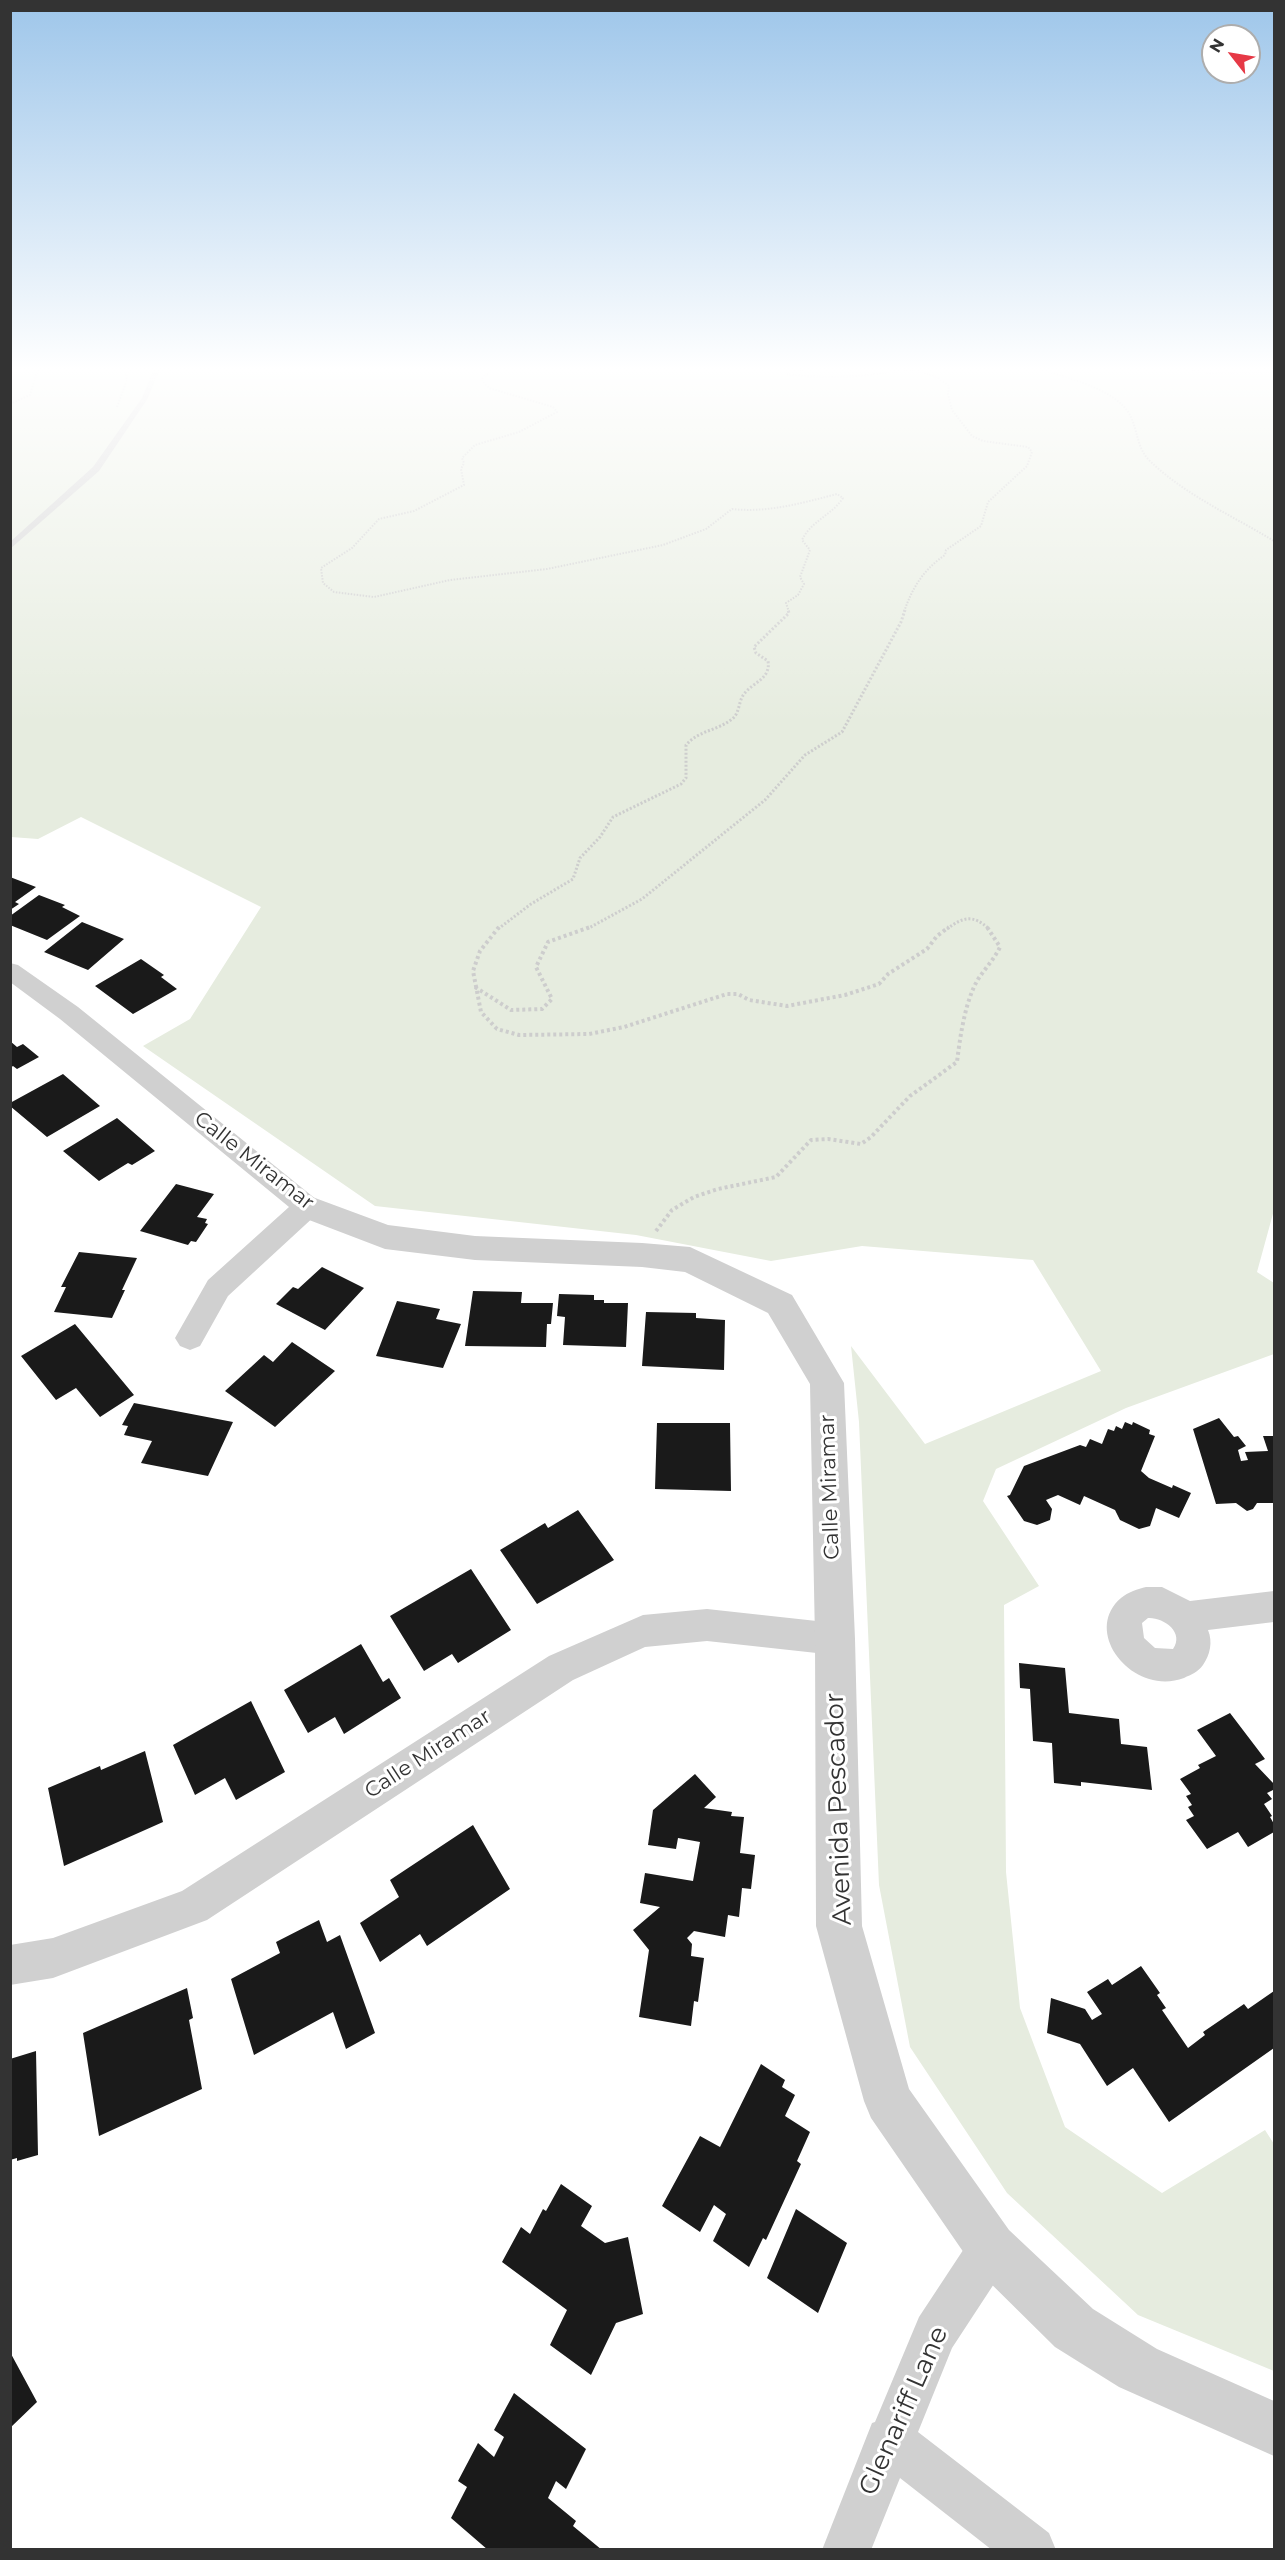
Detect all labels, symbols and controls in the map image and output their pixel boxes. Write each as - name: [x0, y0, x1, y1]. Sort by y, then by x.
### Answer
- north arrow: [1201, 24, 1261, 84]
- text: N: [1205, 35, 1228, 56]
- street label: Calle Miramar: [189, 1106, 319, 1216]
- street label: Calle Miramar: [815, 1414, 845, 1560]
- street label: Avenida Pescador: [819, 1692, 859, 1926]
- street label: Calle Miramar: [360, 1704, 496, 1804]
- street label: Glenariff Lane: [853, 2322, 955, 2500]

